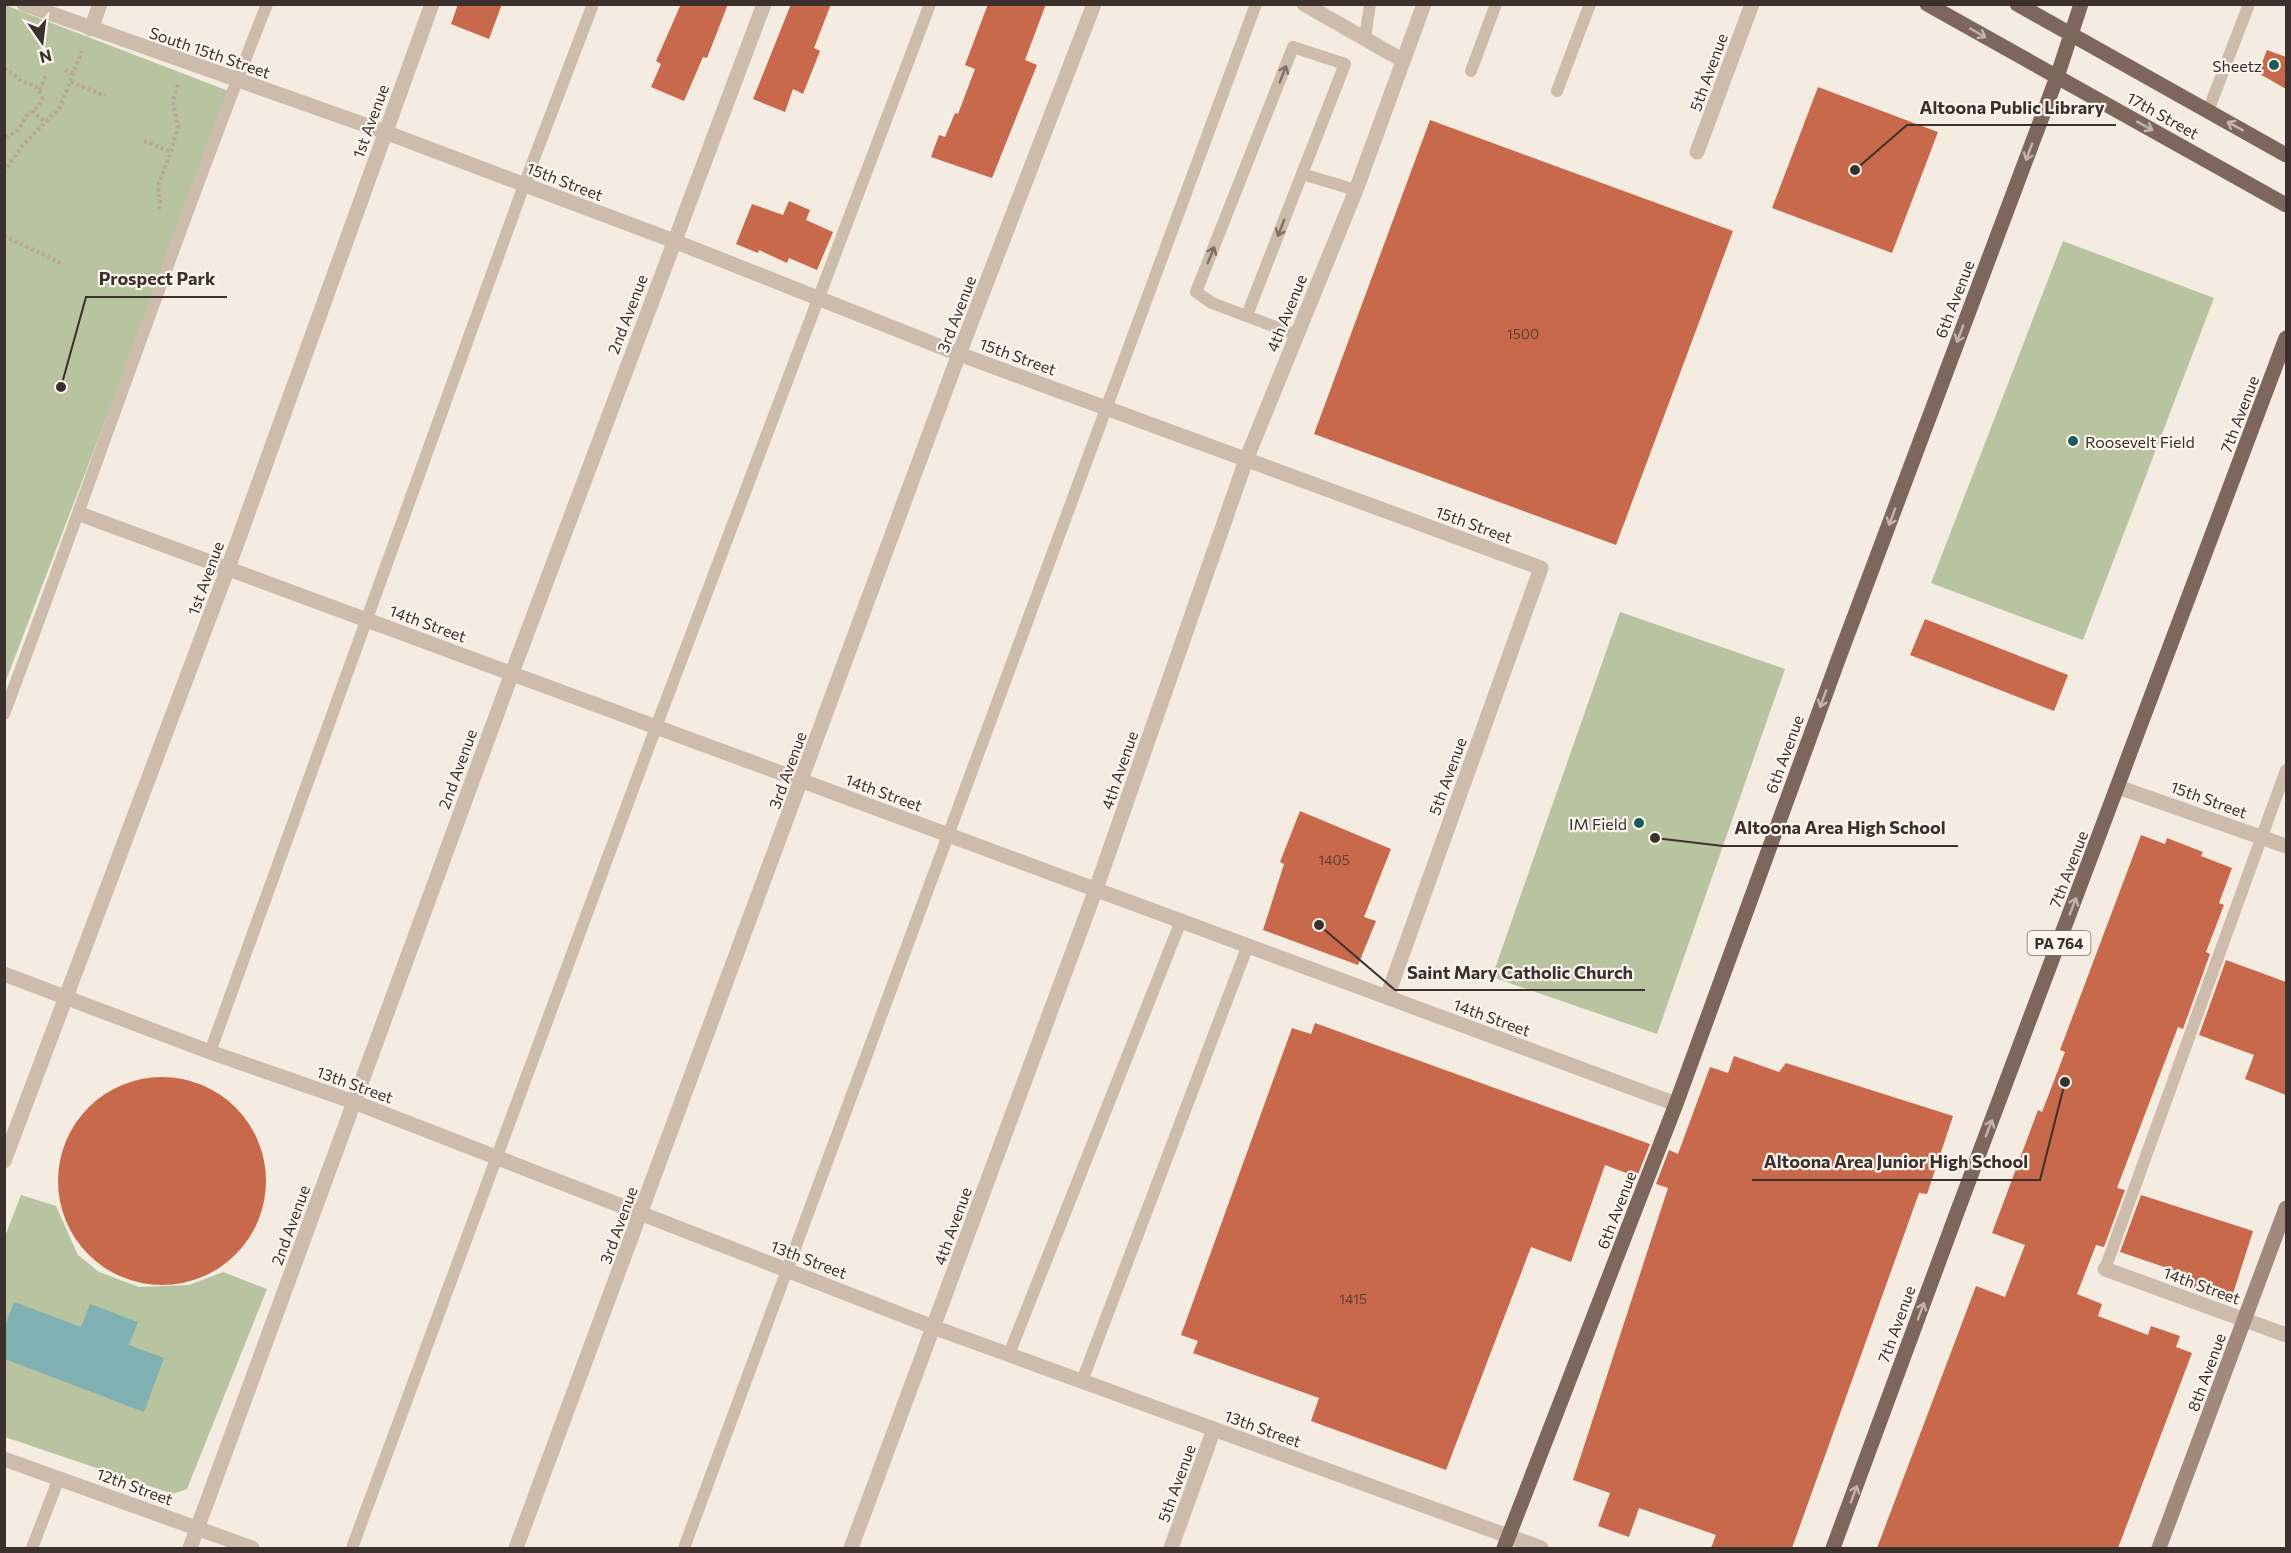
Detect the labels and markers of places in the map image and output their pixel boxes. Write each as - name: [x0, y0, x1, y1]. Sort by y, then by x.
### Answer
- place label: Sheetz: [2212, 56, 2262, 75]
- marker: Sheetz: [2267, 58, 2281, 72]
- callout: Altoona Public Library: [1907, 89, 2116, 125]
- callout: Prospect Park: [86, 261, 227, 297]
- place label: Roosevelt Field: [2085, 432, 2195, 451]
- marker: Roosevelt Field: [2066, 434, 2080, 448]
- callout: Altoona Area High School: [1723, 810, 1958, 846]
- place label: IM Field: [1569, 814, 1627, 833]
- marker: IM Field: [1632, 816, 1646, 830]
- callout: Saint Mary Catholic Church: [1395, 954, 1645, 990]
- callout: Altoona Area Junior High School: [1752, 1144, 2040, 1180]

